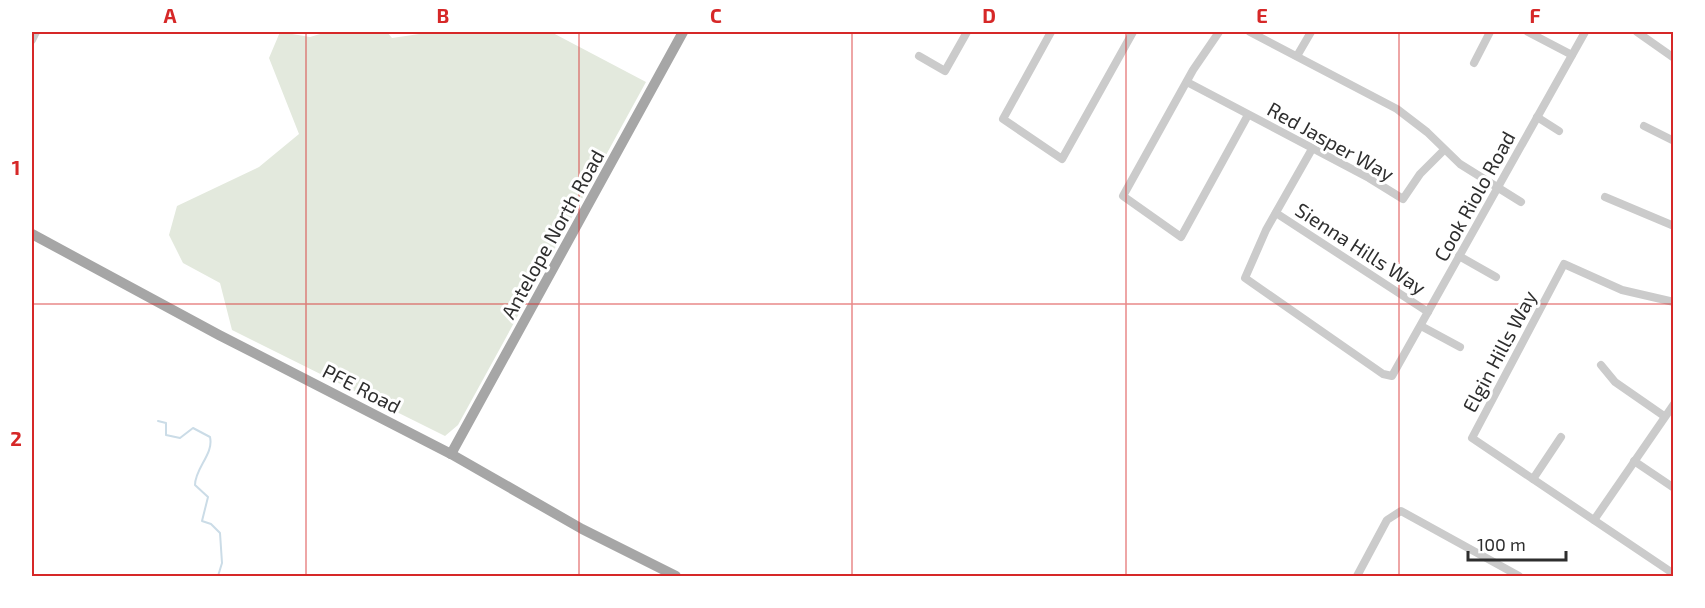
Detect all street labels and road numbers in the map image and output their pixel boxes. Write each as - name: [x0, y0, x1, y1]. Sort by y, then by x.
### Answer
- street label: Red Jasper Way: [1264, 96, 1399, 186]
- street label: Cook Riolo Road: [1428, 127, 1520, 265]
- street label: Antelope North Road: [496, 145, 608, 323]
- street label: Sienna Hills Way: [1291, 197, 1431, 299]
- street label: Elgin Hills Way: [1457, 286, 1541, 416]
- street label: PFE Road: [319, 358, 405, 418]

